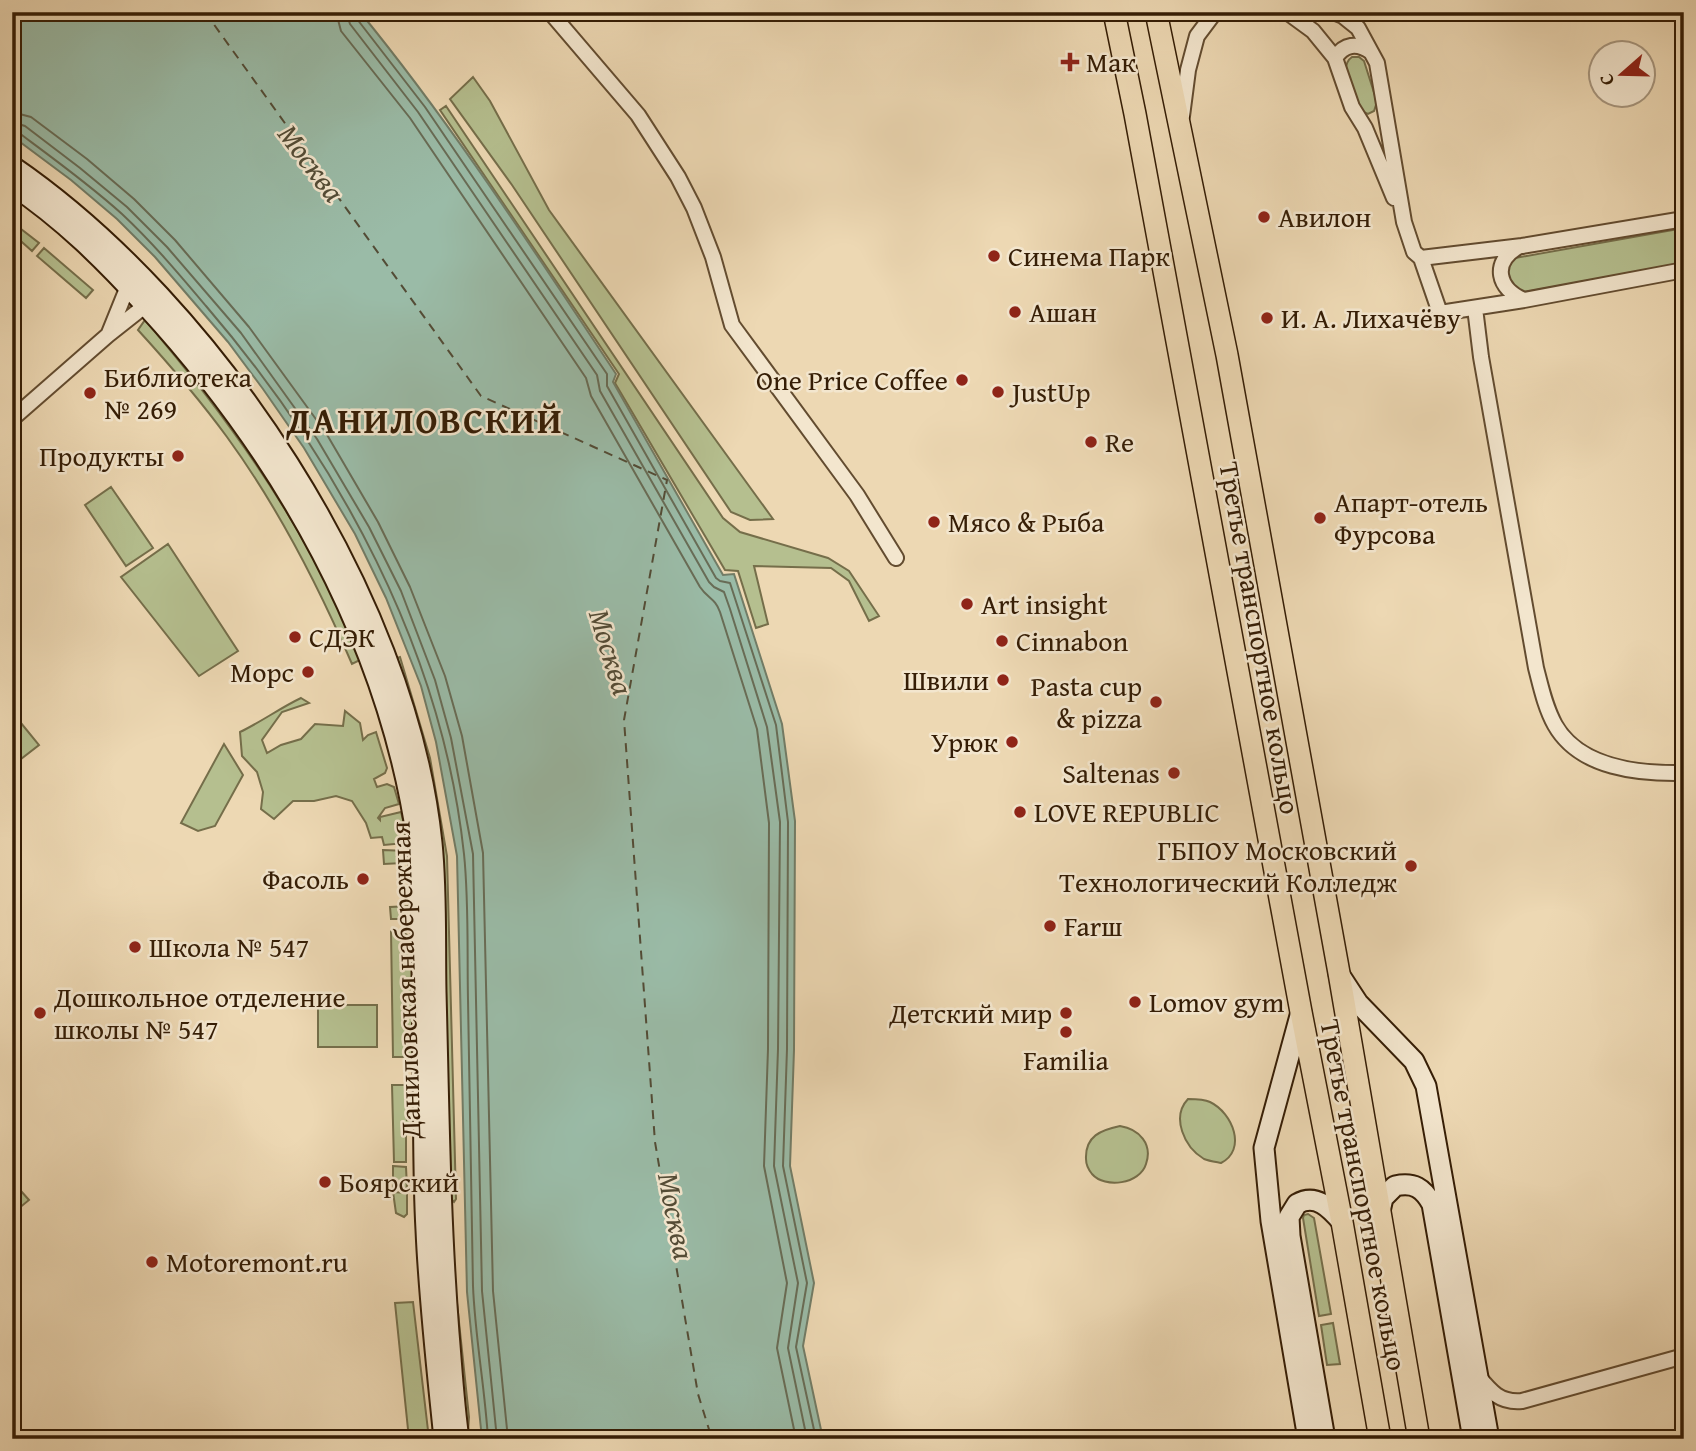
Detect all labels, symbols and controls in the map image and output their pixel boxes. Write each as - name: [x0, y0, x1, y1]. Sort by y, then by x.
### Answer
- north arrow: [1588, 38, 1658, 108]
- place label: Мак: [1086, 41, 1136, 82]
- marker: Мак: [1060, 52, 1080, 72]
- text: С: [1591, 70, 1621, 90]
- water label: Москва: [268, 114, 356, 211]
- place label: Авилон: [1278, 196, 1371, 237]
- marker: Авилон: [1256, 209, 1272, 225]
- place label: Синема Парк: [1008, 235, 1170, 276]
- marker: Синема Парк: [986, 248, 1002, 264]
- place label: Ашан: [1029, 291, 1097, 332]
- place label: И. А. Лихачёву: [1281, 297, 1461, 338]
- marker: Ашан: [1007, 304, 1023, 320]
- marker: И. А. Лихачёву: [1259, 310, 1275, 326]
- place label: Библиотека № 269: [104, 356, 253, 429]
- place label: One Price Coffee: [756, 359, 948, 400]
- place label: JustUp: [1009, 371, 1091, 412]
- marker: One Price Coffee: [954, 372, 970, 388]
- marker: JustUp: [990, 384, 1006, 400]
- marker: Библиотека № 269: [82, 385, 98, 401]
- district label: ДАНИЛОВСКИЙ: [285, 395, 564, 446]
- place label: Re: [1105, 421, 1134, 462]
- marker: Re: [1083, 434, 1099, 450]
- place label: Продукты: [39, 435, 164, 476]
- marker: Продукты: [170, 448, 186, 464]
- street label: Третье транспортное кольцо: [1209, 459, 1312, 817]
- place label: Апарт-отель Фурсова: [1334, 481, 1488, 554]
- place label: Мясо & Рыба: [948, 501, 1105, 542]
- marker: Апарт-отель Фурсова: [1312, 510, 1328, 526]
- marker: Мясо & Рыба: [926, 514, 942, 530]
- place label: Art insight: [981, 583, 1108, 624]
- marker: Art insight: [959, 596, 975, 612]
- water label: Москва: [578, 603, 646, 700]
- place label: СДЭК: [309, 616, 375, 657]
- place label: Cinnabon: [1016, 620, 1129, 661]
- marker: СДЭК: [287, 629, 303, 645]
- marker: Cinnabon: [994, 633, 1010, 649]
- place label: Морс: [230, 651, 294, 692]
- place label: Швили: [903, 659, 989, 700]
- marker: Морс: [300, 664, 316, 680]
- place label: Pasta cup & pizza: [1031, 665, 1143, 738]
- marker: Швили: [995, 672, 1011, 688]
- marker: Pasta cup & pizza: [1148, 694, 1164, 710]
- place label: Урюк: [931, 721, 998, 762]
- marker: Урюк: [1004, 734, 1020, 750]
- place label: Saltenas: [1062, 752, 1160, 793]
- marker: Saltenas: [1166, 765, 1182, 781]
- place label: LOVE REPUBLIC: [1034, 791, 1220, 832]
- marker: LOVE REPUBLIC: [1012, 804, 1028, 820]
- street label: Даниловская набережная: [378, 821, 431, 1141]
- place label: ГБПОУ Московский Технологический Колледж: [1059, 829, 1397, 902]
- place label: Фасоль: [262, 858, 349, 899]
- marker: ГБПОУ Московский Технологический Колледж: [1403, 858, 1419, 874]
- marker: Фасоль: [355, 871, 371, 887]
- place label: Farш: [1064, 905, 1123, 946]
- marker: Farш: [1042, 918, 1058, 934]
- place label: Школа № 547: [149, 926, 309, 967]
- marker: Школа № 547: [127, 939, 143, 955]
- place label: Дошкольное отделение школы № 547: [53, 976, 346, 1049]
- place label: Lomov gym: [1149, 981, 1285, 1022]
- place label: Детский мир: [888, 992, 1052, 1033]
- marker: Lomov gym: [1127, 994, 1143, 1010]
- marker: Дошкольное отделение школы № 547: [32, 1005, 48, 1021]
- marker: Детский мир: [1058, 1005, 1074, 1021]
- street label: Третье транспортное кольцо: [1310, 1016, 1419, 1374]
- marker: Familia: [1058, 1024, 1074, 1040]
- place label: Familia: [1023, 1039, 1110, 1080]
- place label: Боярский: [339, 1161, 459, 1202]
- water label: Москва: [647, 1168, 707, 1263]
- marker: Боярский: [317, 1174, 333, 1190]
- place label: Motoremont.ru: [166, 1241, 348, 1282]
- marker: Motoremont.ru: [144, 1254, 160, 1270]

